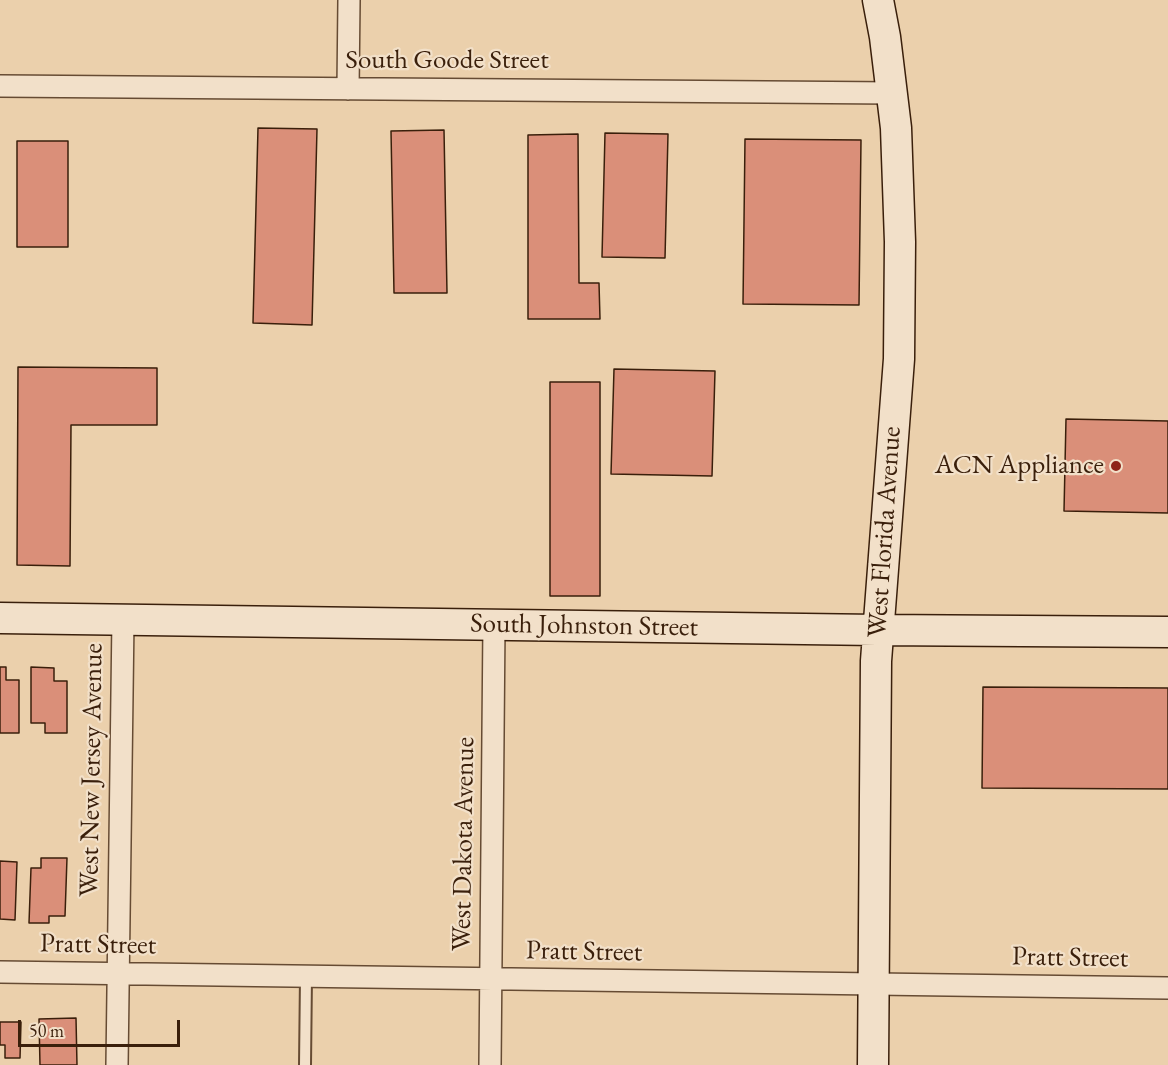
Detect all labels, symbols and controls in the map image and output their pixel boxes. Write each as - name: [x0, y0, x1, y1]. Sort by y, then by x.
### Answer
- street label: South Goode Street: [345, 45, 549, 77]
- street label: West Florida Avenue: [861, 425, 909, 639]
- place label: ACN Appliance: [935, 450, 1104, 482]
- marker: ACN Appliance: [1109, 459, 1123, 473]
- street label: South Johnston Street: [470, 608, 698, 644]
- street label: West New Jersey Avenue: [74, 643, 110, 897]
- street label: West Dakota Avenue: [446, 737, 482, 951]
- street label: Pratt Street: [40, 928, 156, 962]
- street label: Pratt Street: [526, 935, 642, 969]
- street label: Pratt Street: [1012, 941, 1128, 975]
- scale bar: [21, 1008, 183, 1046]
- text: 50 m: [29, 1019, 64, 1042]

